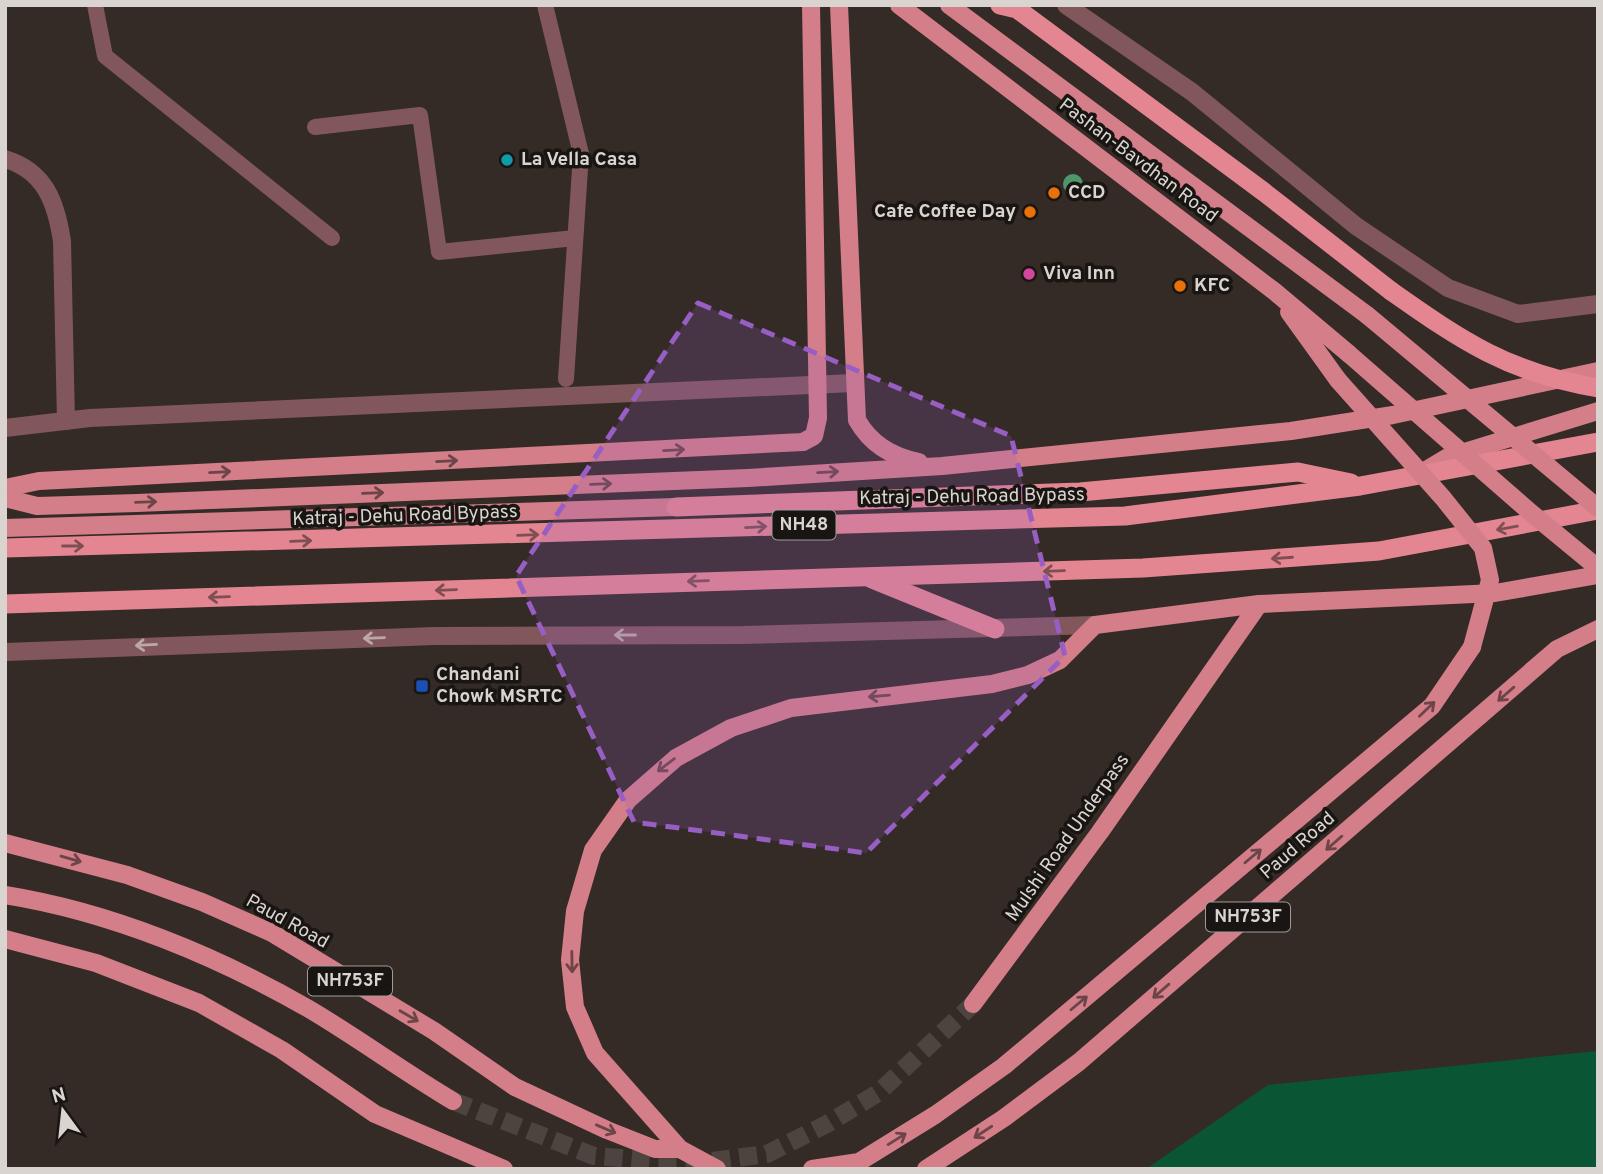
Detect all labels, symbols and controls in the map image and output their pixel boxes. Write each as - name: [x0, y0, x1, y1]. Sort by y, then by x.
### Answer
- street label: Pashan-Bavdhan Road: [1054, 93, 1222, 229]
- place label: La Vella Casa: [521, 148, 637, 172]
- marker: La Vella Casa: [499, 152, 515, 168]
- place label: CCD: [1068, 181, 1105, 205]
- marker: CCD: [1046, 185, 1062, 201]
- place label: Cafe Coffee Day: [874, 200, 1016, 224]
- marker: Cafe Coffee Day: [1022, 204, 1038, 220]
- place label: Viva Inn: [1043, 262, 1115, 286]
- marker: Viva Inn: [1021, 266, 1037, 282]
- place label: KFC: [1194, 274, 1230, 298]
- marker: KFC: [1172, 278, 1188, 294]
- one-way arrow: [662, 443, 685, 456]
- one-way arrow: [435, 454, 458, 467]
- one-way arrow: [208, 465, 230, 478]
- one-way arrow: [816, 465, 839, 478]
- one-way arrow: [589, 477, 612, 490]
- street label: Katraj - Dehu Road Bypass: [859, 483, 1085, 511]
- one-way arrow: [362, 487, 385, 500]
- one-way arrow: [134, 496, 157, 509]
- street label: Katraj - Dehu Road Bypass: [292, 500, 518, 532]
- road number: NH48: [772, 510, 836, 540]
- one-way arrow: [744, 521, 767, 534]
- one-way arrow: [1496, 522, 1519, 535]
- one-way arrow: [517, 528, 540, 542]
- one-way arrow: [289, 535, 312, 548]
- one-way arrow: [62, 540, 85, 553]
- one-way arrow: [1271, 552, 1293, 565]
- one-way arrow: [1043, 564, 1066, 578]
- one-way arrow: [687, 575, 710, 588]
- one-way arrow: [435, 583, 458, 596]
- one-way arrow: [208, 590, 231, 603]
- one-way arrow: [614, 628, 637, 642]
- one-way arrow: [362, 631, 385, 645]
- one-way arrow: [135, 639, 158, 652]
- place label: Chandani Chowk MSRTC: [436, 663, 563, 709]
- marker: Chandani Chowk MSRTC: [414, 678, 430, 694]
- one-way arrow: [1497, 686, 1515, 702]
- one-way arrow: [868, 690, 891, 703]
- one-way arrow: [1418, 701, 1435, 718]
- street label: Mulshi Road Underpass: [1001, 749, 1135, 927]
- one-way arrow: [657, 758, 676, 773]
- street label: Paud Road: [1256, 807, 1340, 885]
- one-way arrow: [1325, 835, 1343, 851]
- one-way arrow: [1244, 848, 1262, 864]
- one-way arrow: [60, 853, 82, 866]
- street label: Paud Road: [241, 889, 333, 955]
- road number: NH753F: [1206, 902, 1290, 932]
- one-way arrow: [565, 950, 578, 973]
- road number: NH753F: [308, 966, 392, 996]
- one-way arrow: [1153, 983, 1171, 999]
- one-way arrow: [1070, 995, 1088, 1011]
- one-way arrow: [399, 1009, 419, 1023]
- north arrow: [28, 1076, 98, 1146]
- text: N: [49, 1083, 69, 1110]
- one-way arrow: [595, 1123, 616, 1136]
- one-way arrow: [973, 1125, 993, 1139]
- one-way arrow: [887, 1131, 907, 1145]

